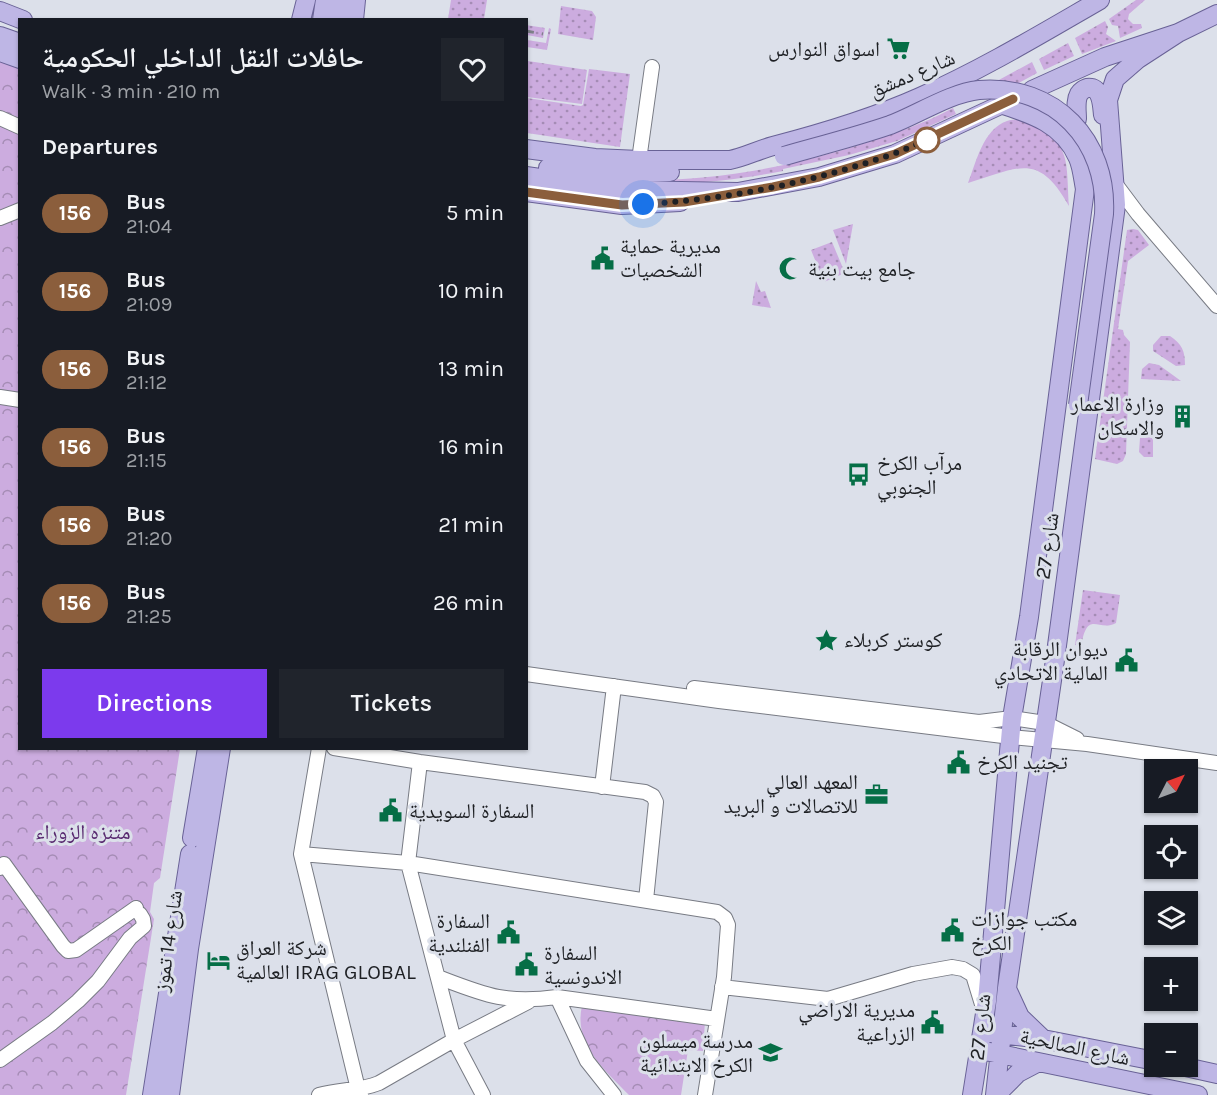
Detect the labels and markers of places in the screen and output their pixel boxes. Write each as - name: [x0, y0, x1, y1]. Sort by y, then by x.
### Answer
- supermarket icon: اسواق النوارس: [885, 36, 911, 62]
- place label: اسواق النوارس: [768, 37, 880, 62]
- unlabelled marker: [914, 127, 940, 153]
- place label: مديرية حماية الشخصيات: [620, 234, 721, 282]
- public building icon: مديرية حماية الشخصيات: [589, 245, 615, 271]
- mosque icon: جامع بيت بنية: [777, 256, 803, 282]
- place label: جامع بيت بنية: [808, 257, 916, 282]
- place label: وزارة الاعمار والاسكان: [1070, 392, 1164, 440]
- building icon: وزارة الاعمار والاسكان: [1169, 403, 1195, 429]
- place label: مرآب الكرخ الجنوبي: [877, 451, 962, 503]
- bus stop icon: مرآب الكرخ الجنوبي: [846, 462, 872, 488]
- place icon: كوستر كربلاء: [813, 627, 839, 653]
- place label: كوستر كربلاء: [844, 628, 943, 652]
- place label: ديوان الرقابة المالية الاتحادي: [994, 637, 1108, 689]
- public building icon: ديوان الرقابة المالية الاتحادي: [1113, 648, 1139, 674]
- public building icon: تجنيد الكرخ: [946, 749, 972, 775]
- place label: تجنيد الكرخ: [977, 750, 1068, 775]
- place label: المعهد العالي للاتصالات و البريد: [724, 770, 858, 818]
- office icon: المعهد العالي للاتصالات و البريد: [863, 781, 889, 807]
- public building icon: السفارة السويدية: [378, 798, 404, 824]
- place label: السفارة السويدية: [409, 799, 535, 823]
- place label: مكتب جوازات الكرخ: [971, 907, 1077, 956]
- place label: السفارة الفنلندية: [428, 909, 490, 957]
- public building icon: مكتب جوازات الكرخ: [940, 918, 966, 944]
- public building icon: السفارة الفنلندية: [495, 920, 521, 946]
- place label: شركة العراق العالمية IRAG GLOBAL: [236, 936, 416, 984]
- place label: السفارة الاندونسية: [544, 941, 622, 989]
- hotel icon: شركة العراق العالمية IRAG GLOBAL: [205, 947, 231, 973]
- public building icon: السفارة الاندونسية: [513, 952, 539, 978]
- place label: مديرية الاراضي الزراعية: [798, 998, 915, 1046]
- public building icon: مديرية الاراضي الزراعية: [920, 1009, 946, 1035]
- place label: مدرسة ميسلون الكرخ الابتدائية: [639, 1029, 753, 1078]
- school or university icon: مدرسة ميسلون الكرخ الابتدائية: [758, 1040, 784, 1066]

